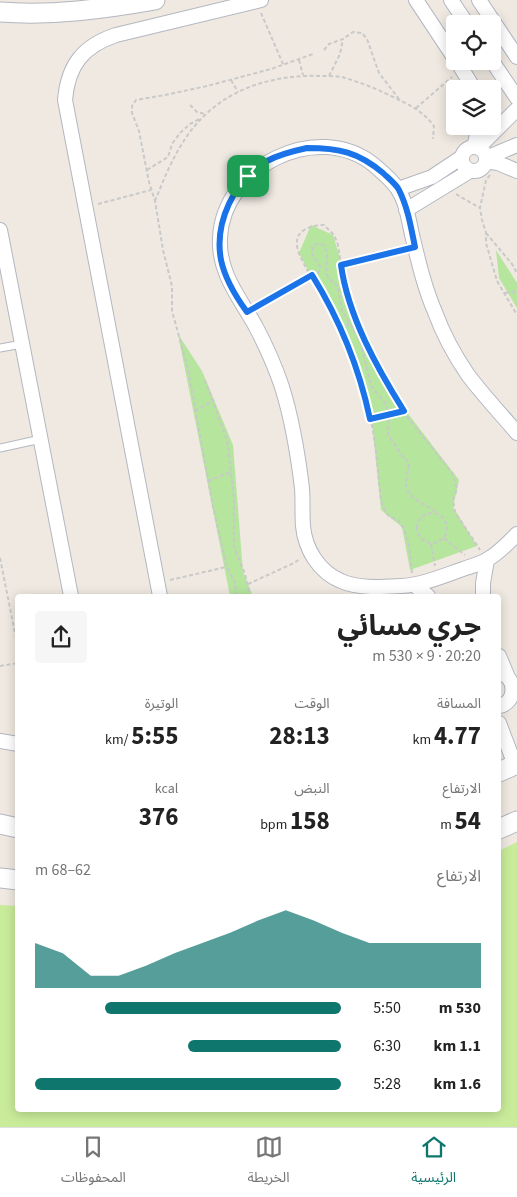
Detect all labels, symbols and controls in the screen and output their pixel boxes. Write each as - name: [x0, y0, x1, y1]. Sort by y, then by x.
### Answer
- map controls: [446, 15, 501, 135]
- button: locate: [446, 15, 501, 70]
- button: layers: [446, 80, 501, 135]
- pin: [227, 155, 269, 197]
- icon: arrive: [234, 162, 262, 190]
- text: جري مسائي: [337, 606, 481, 646]
- button: share: [35, 611, 87, 663]
- text: 20:20 · 9 × 530 m: [372, 645, 481, 667]
- text: الوتيرة: [145, 694, 178, 714]
- text: الوقت: [295, 694, 330, 714]
- text: المسافة: [437, 694, 481, 714]
- text: 5:55: [131, 718, 178, 754]
- text: 28:13: [269, 718, 330, 754]
- text: 4.77: [434, 718, 481, 754]
- text: /km: [105, 730, 131, 750]
- text: km: [413, 730, 434, 750]
- text: kcal: [155, 779, 178, 799]
- text: النبض: [294, 779, 330, 799]
- text: الارتفاع: [443, 779, 481, 799]
- text: 376: [139, 799, 178, 835]
- text: 158: [290, 803, 330, 839]
- text: 54: [455, 803, 481, 839]
- text: bpm: [260, 815, 290, 835]
- text: m: [440, 815, 455, 835]
- text: 62–68 m: [35, 859, 91, 881]
- text: الارتفاع: [437, 865, 481, 887]
- text: 5:50: [373, 997, 401, 1019]
- text: 530 m: [439, 997, 481, 1019]
- text: 6:30: [373, 1035, 401, 1057]
- text: 1.1 km: [434, 1035, 481, 1057]
- text: 5:28: [373, 1073, 401, 1095]
- text: 1.6 km: [434, 1073, 481, 1095]
- tab: المحفوظات: [61, 1133, 126, 1192]
- tab: الخريطة: [248, 1133, 289, 1192]
- tab: الرئيسية: [411, 1133, 456, 1192]

